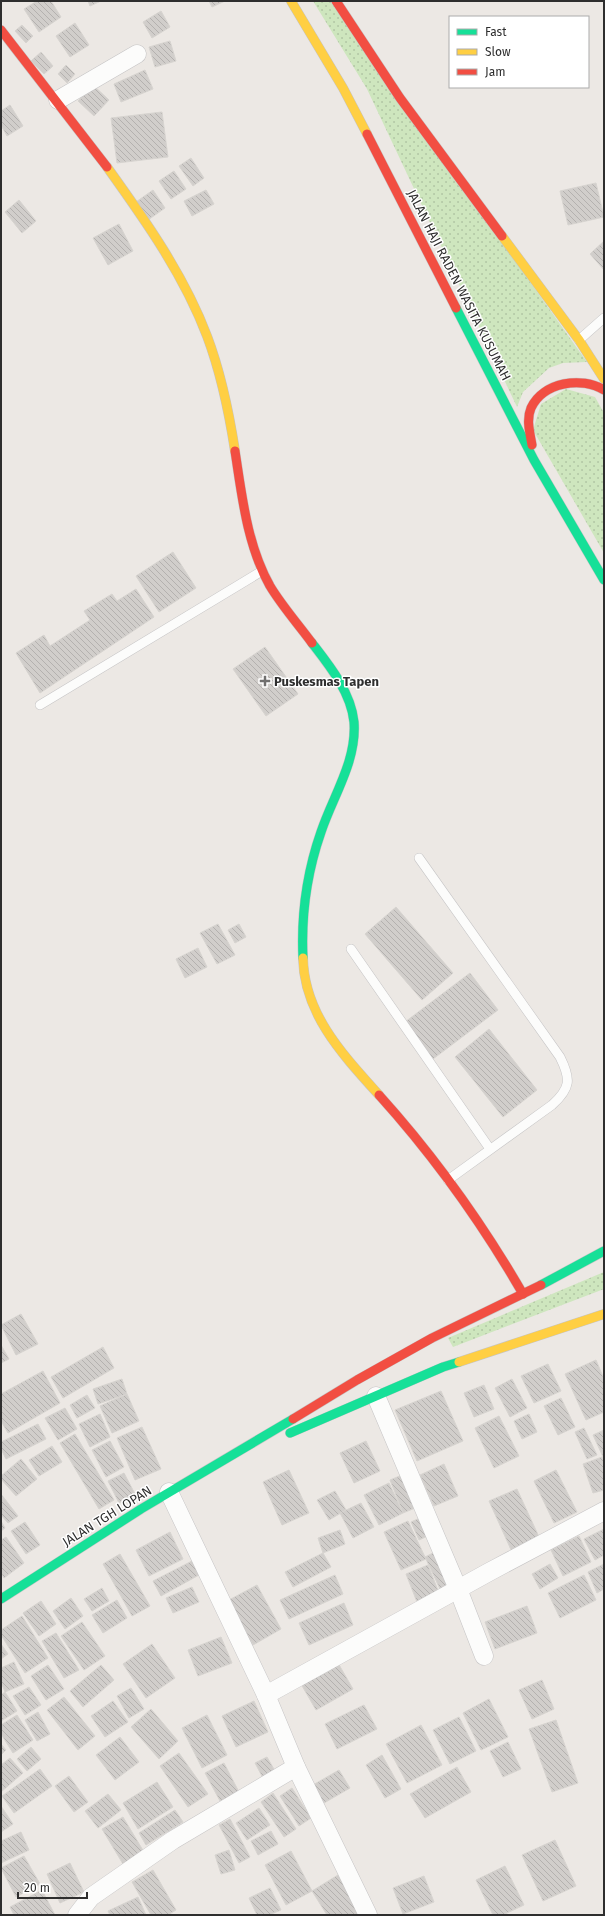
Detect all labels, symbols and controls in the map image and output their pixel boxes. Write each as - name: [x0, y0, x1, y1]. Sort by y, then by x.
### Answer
- legend: [449, 16, 589, 88]
- text: Fast: [485, 25, 507, 39]
- text: Slow: [485, 45, 511, 59]
- text: Jam: [485, 65, 505, 79]
- street label: JALAN HAJI RADEN WASITA KUSUMAH: [404, 187, 514, 383]
- place label: Puskesmas Tapen: [274, 674, 379, 689]
- marker: Puskesmas Tapen: [259, 675, 271, 687]
- street label: JALAN TGH LOPAN: [60, 1483, 154, 1549]
- scale bar: [18, 1874, 87, 1900]
- text: 20 m: [24, 1881, 50, 1895]

